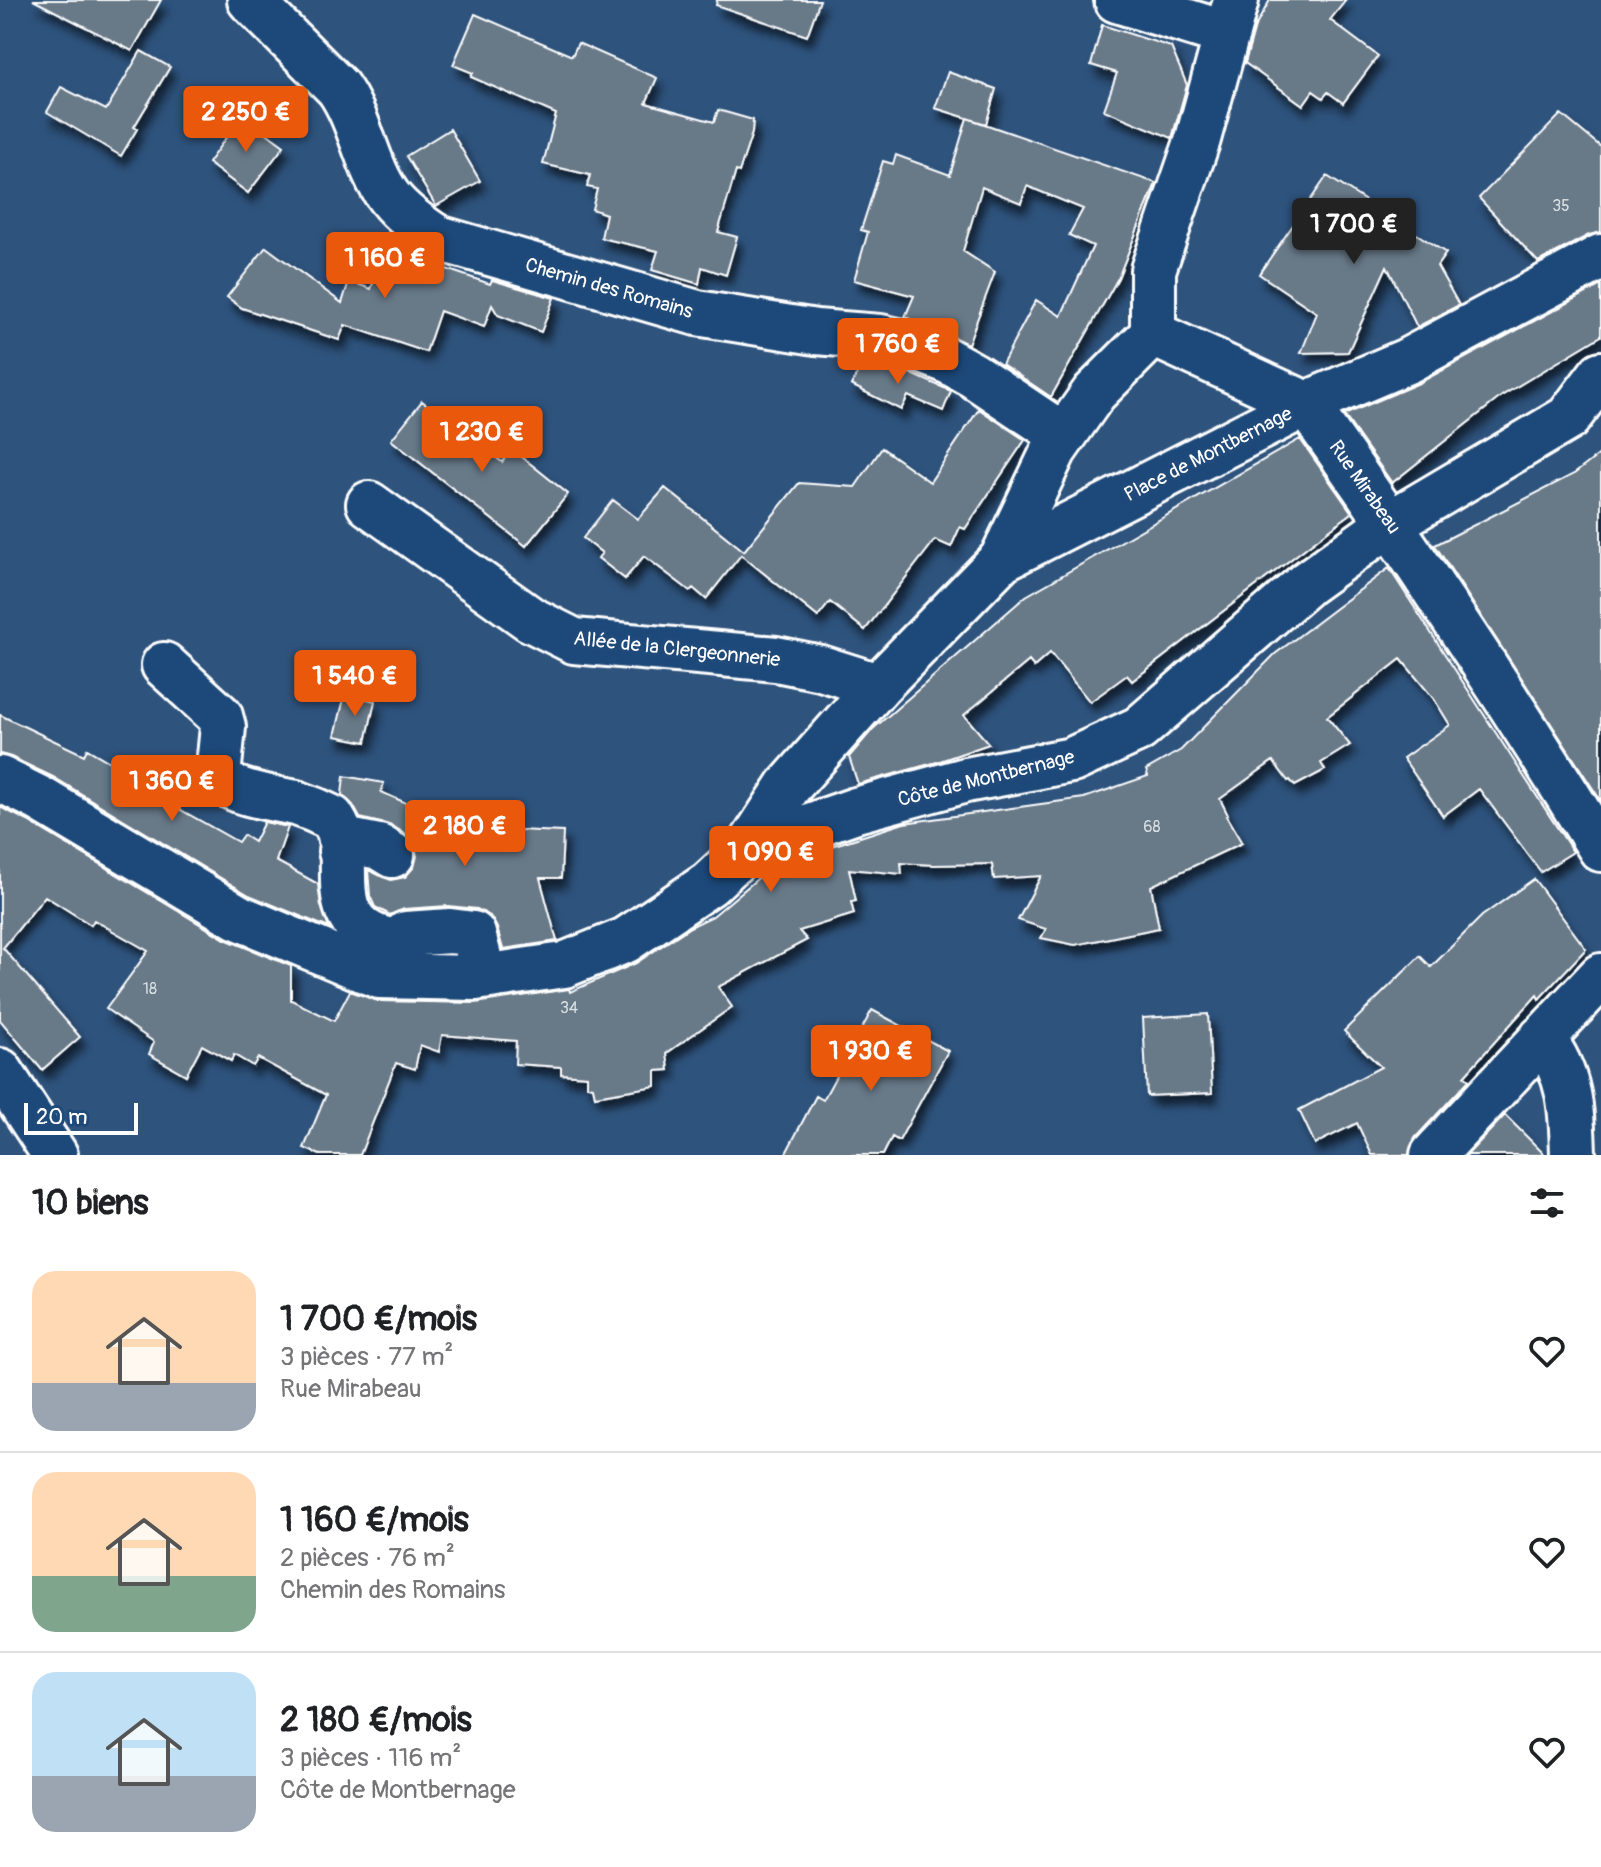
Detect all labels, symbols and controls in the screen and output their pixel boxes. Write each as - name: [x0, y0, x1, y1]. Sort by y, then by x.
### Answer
- pin: 2 250 €: [172, 86, 320, 154]
- text: 2 250 €: [201, 96, 291, 128]
- house number: 35: [1552, 196, 1570, 216]
- pin: 1 700 €: [1280, 198, 1428, 266]
- text: 1 700 €: [1310, 208, 1398, 240]
- pin: 1 160 €: [311, 232, 459, 300]
- text: 1 160 €: [344, 242, 426, 274]
- street label: Chemin des Romains: [522, 252, 696, 324]
- pin: 1 760 €: [824, 318, 972, 386]
- text: 1 760 €: [855, 328, 941, 360]
- street label: Place de Montbernage: [1120, 401, 1296, 507]
- pin: 1 230 €: [408, 406, 556, 474]
- text: 1 230 €: [440, 416, 524, 448]
- street label: Rue Mirabeau: [1324, 435, 1406, 539]
- street label: Allée de la Clergeonnerie: [572, 626, 782, 672]
- pin: 1 540 €: [281, 650, 429, 718]
- text: 1 540 €: [312, 660, 398, 692]
- street label: Côte de Montbernage: [895, 744, 1077, 812]
- pin: 1 360 €: [98, 755, 246, 823]
- text: 1 360 €: [129, 765, 215, 797]
- pin: 2 180 €: [391, 800, 539, 868]
- text: 2 180 €: [423, 810, 507, 842]
- house number: 68: [1143, 817, 1161, 837]
- pin: 1 090 €: [697, 826, 845, 894]
- text: 1 090 €: [727, 836, 815, 868]
- house number: 18: [143, 979, 157, 999]
- house number: 34: [560, 998, 578, 1018]
- pin: 1 930 €: [797, 1025, 945, 1093]
- text: 1 930 €: [829, 1035, 913, 1067]
- scale bar: [24, 1099, 138, 1135]
- text: 20 m: [36, 1103, 88, 1131]
- icon: filters: [1525, 1181, 1569, 1225]
- text: 10 biens: [32, 1182, 148, 1225]
- text: 1 700 €/mois: [280, 1298, 477, 1341]
- icon: home: [96, 1303, 192, 1399]
- icon: heart: [1525, 1329, 1569, 1373]
- text: 3 pièces · 77 m²: [280, 1341, 453, 1373]
- text: Rue Mirabeau: [280, 1373, 422, 1405]
- text: 1 160 €/mois: [280, 1499, 469, 1542]
- icon: home: [96, 1504, 192, 1600]
- icon: heart: [1525, 1530, 1569, 1574]
- text: 2 pièces · 76 m²: [280, 1542, 455, 1574]
- text: Chemin des Romains: [280, 1574, 505, 1606]
- text: 2 180 €/mois: [280, 1699, 472, 1742]
- icon: home: [96, 1704, 192, 1800]
- icon: heart: [1525, 1730, 1569, 1774]
- text: 3 pièces · 116 m²: [280, 1742, 461, 1774]
- text: Côte de Montbernage: [280, 1774, 516, 1806]

